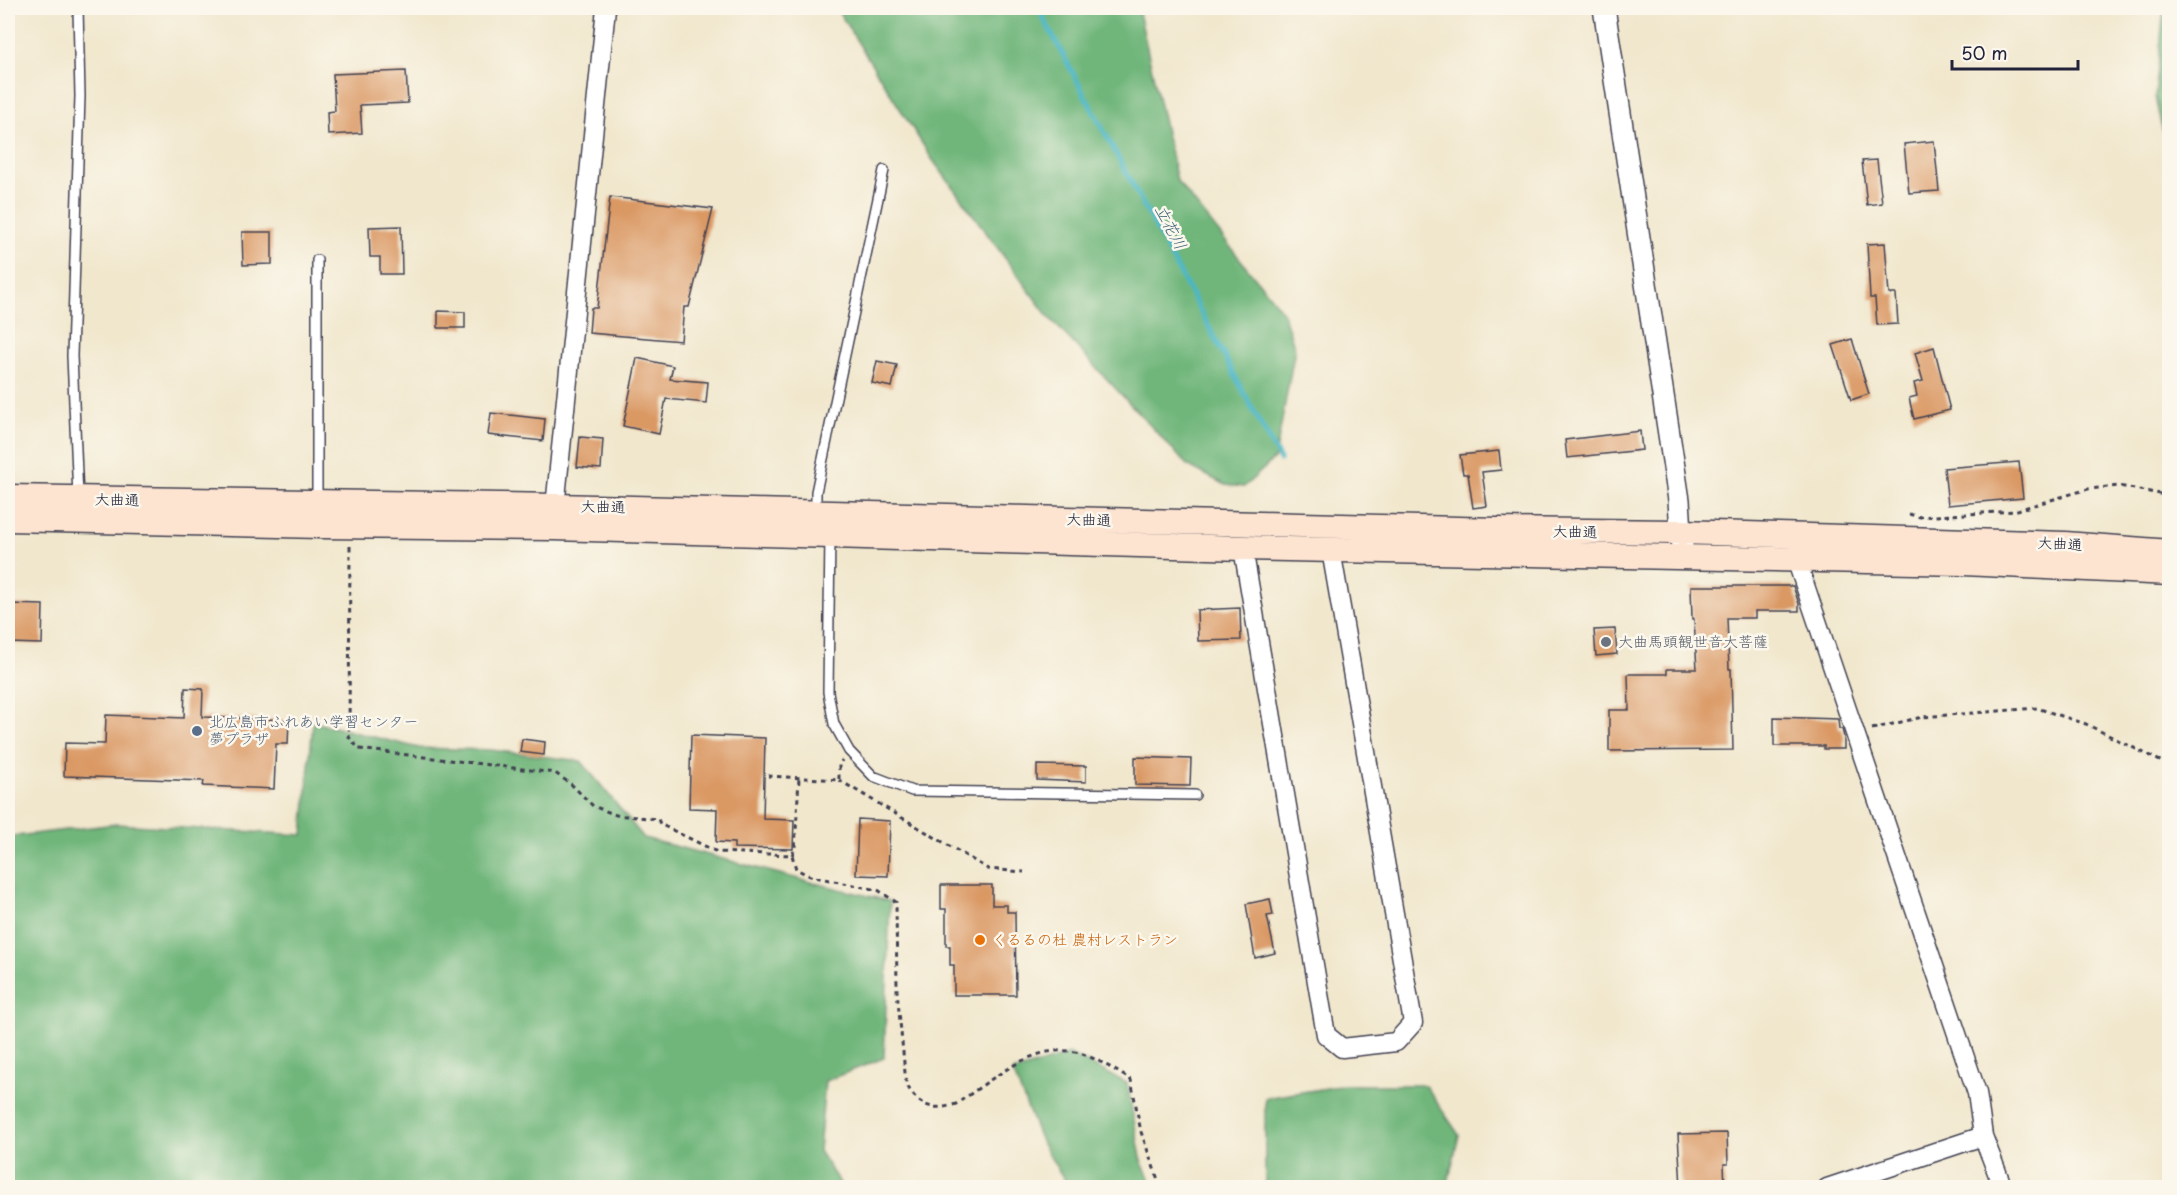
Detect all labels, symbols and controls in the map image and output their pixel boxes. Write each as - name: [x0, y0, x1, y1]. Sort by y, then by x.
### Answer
- scale bar: [1952, 33, 2078, 71]
- text: 50 m: [1961, 39, 2008, 66]
- water label: 立花川: [1150, 200, 1194, 253]
- street label: 大曲通: [94, 487, 140, 510]
- street label: 大曲通: [580, 494, 626, 517]
- street label: 大曲通: [1066, 506, 1112, 531]
- street label: 大曲通: [1552, 519, 1598, 542]
- street label: 大曲通: [2037, 530, 2083, 555]
- place label: 大曲馬頭観世音大菩薩: [1618, 629, 1768, 652]
- marker: 大曲馬頭観世音大菩薩: [1599, 635, 1613, 649]
- place label: 北広島市ふれあい学習センター 夢プラザ: [209, 709, 418, 749]
- marker: 北広島市ふれあい学習センター 夢プラザ: [190, 724, 204, 738]
- place label: くるるの杜 農村レストラン: [992, 927, 1178, 950]
- marker: くるるの杜 農村レストラン: [973, 933, 987, 947]

